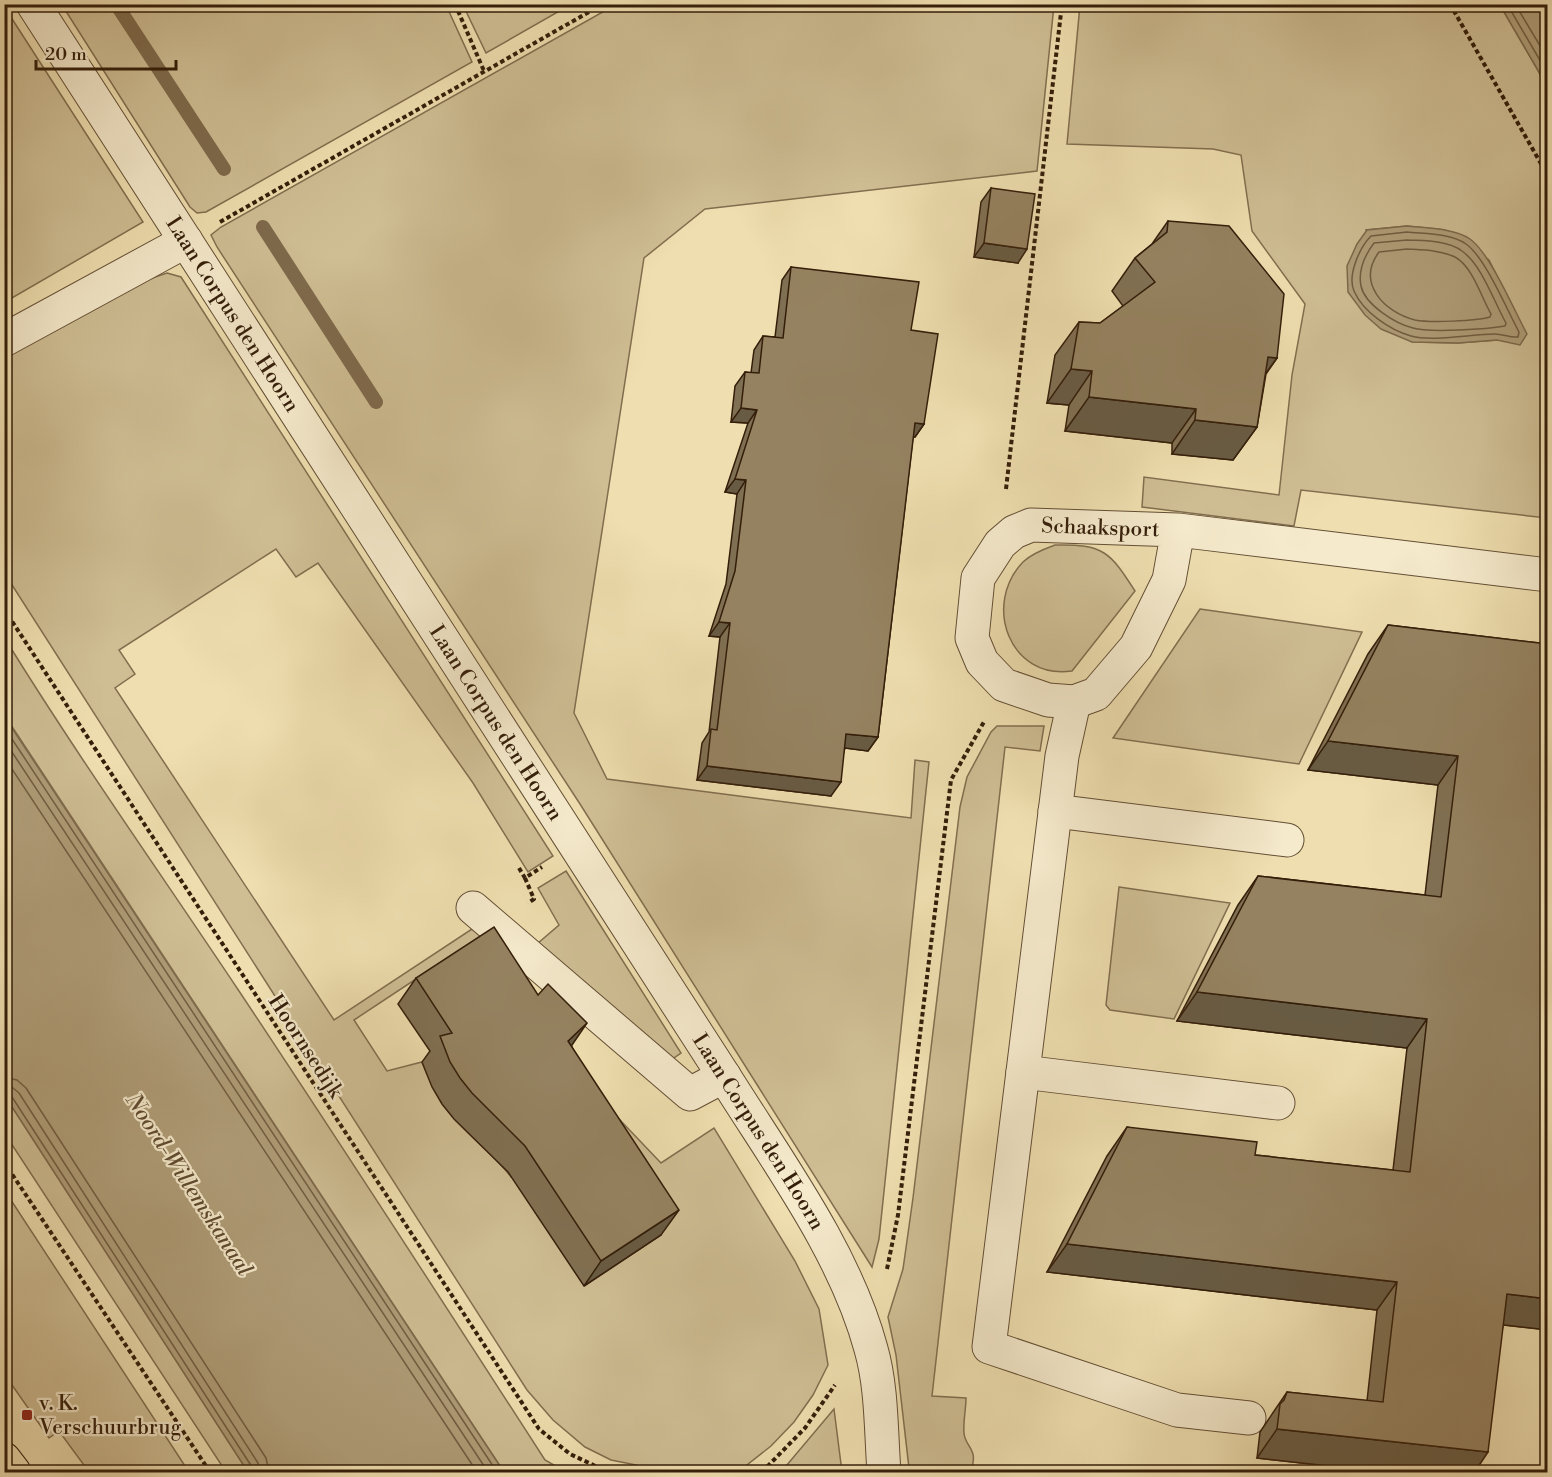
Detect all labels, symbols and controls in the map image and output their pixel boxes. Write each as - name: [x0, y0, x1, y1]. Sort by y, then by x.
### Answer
- scale bar: [36, 33, 176, 71]
- text: 20 m: [45, 43, 87, 66]
- street label: Laan Corpus den Hoorn: [160, 212, 305, 418]
- street label: Schaaksport: [1041, 513, 1160, 543]
- street label: Laan Corpus den Hoorn: [423, 621, 568, 826]
- street label: Hoornsedijk: [262, 990, 349, 1104]
- street label: Laan Corpus den Hoorn: [686, 1029, 830, 1235]
- water label: Noord-Willemskanaal: [119, 1087, 258, 1281]
- place label: v. K. Verschuurbrug: [38, 1391, 182, 1441]
- marker: v. K. Verschuurbrug: [20, 1408, 34, 1422]

